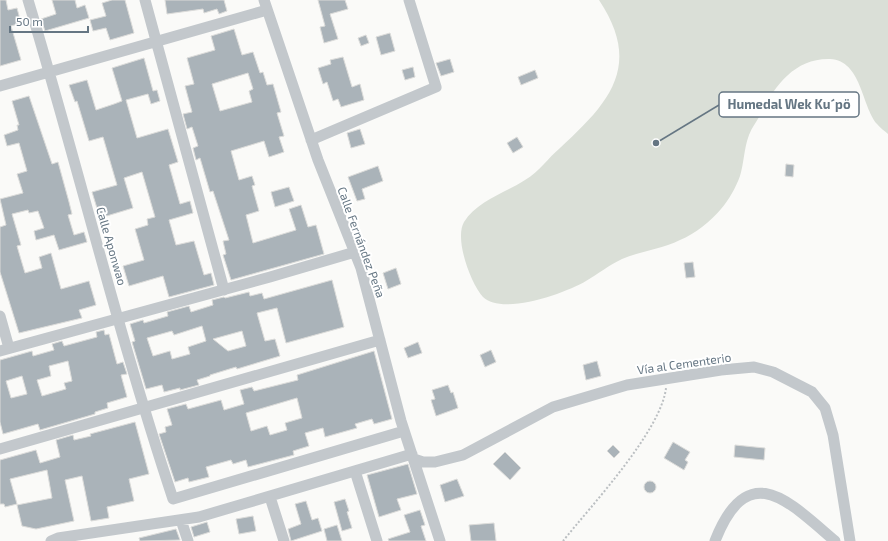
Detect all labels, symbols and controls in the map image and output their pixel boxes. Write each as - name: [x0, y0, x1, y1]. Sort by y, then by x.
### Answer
- scale bar: [10, 8, 88, 34]
- text: 50 m: [16, 14, 43, 28]
- callout: Humedal Wek Ku´pö: [719, 92, 859, 117]
- text: Humedal Wek Ku´pö: [727, 96, 851, 112]
- street label: Calle Fernández Peña: [335, 185, 389, 299]
- street label: Calle Aponwao: [94, 205, 130, 287]
- street label: Vía al Cementerio: [636, 349, 732, 377]

